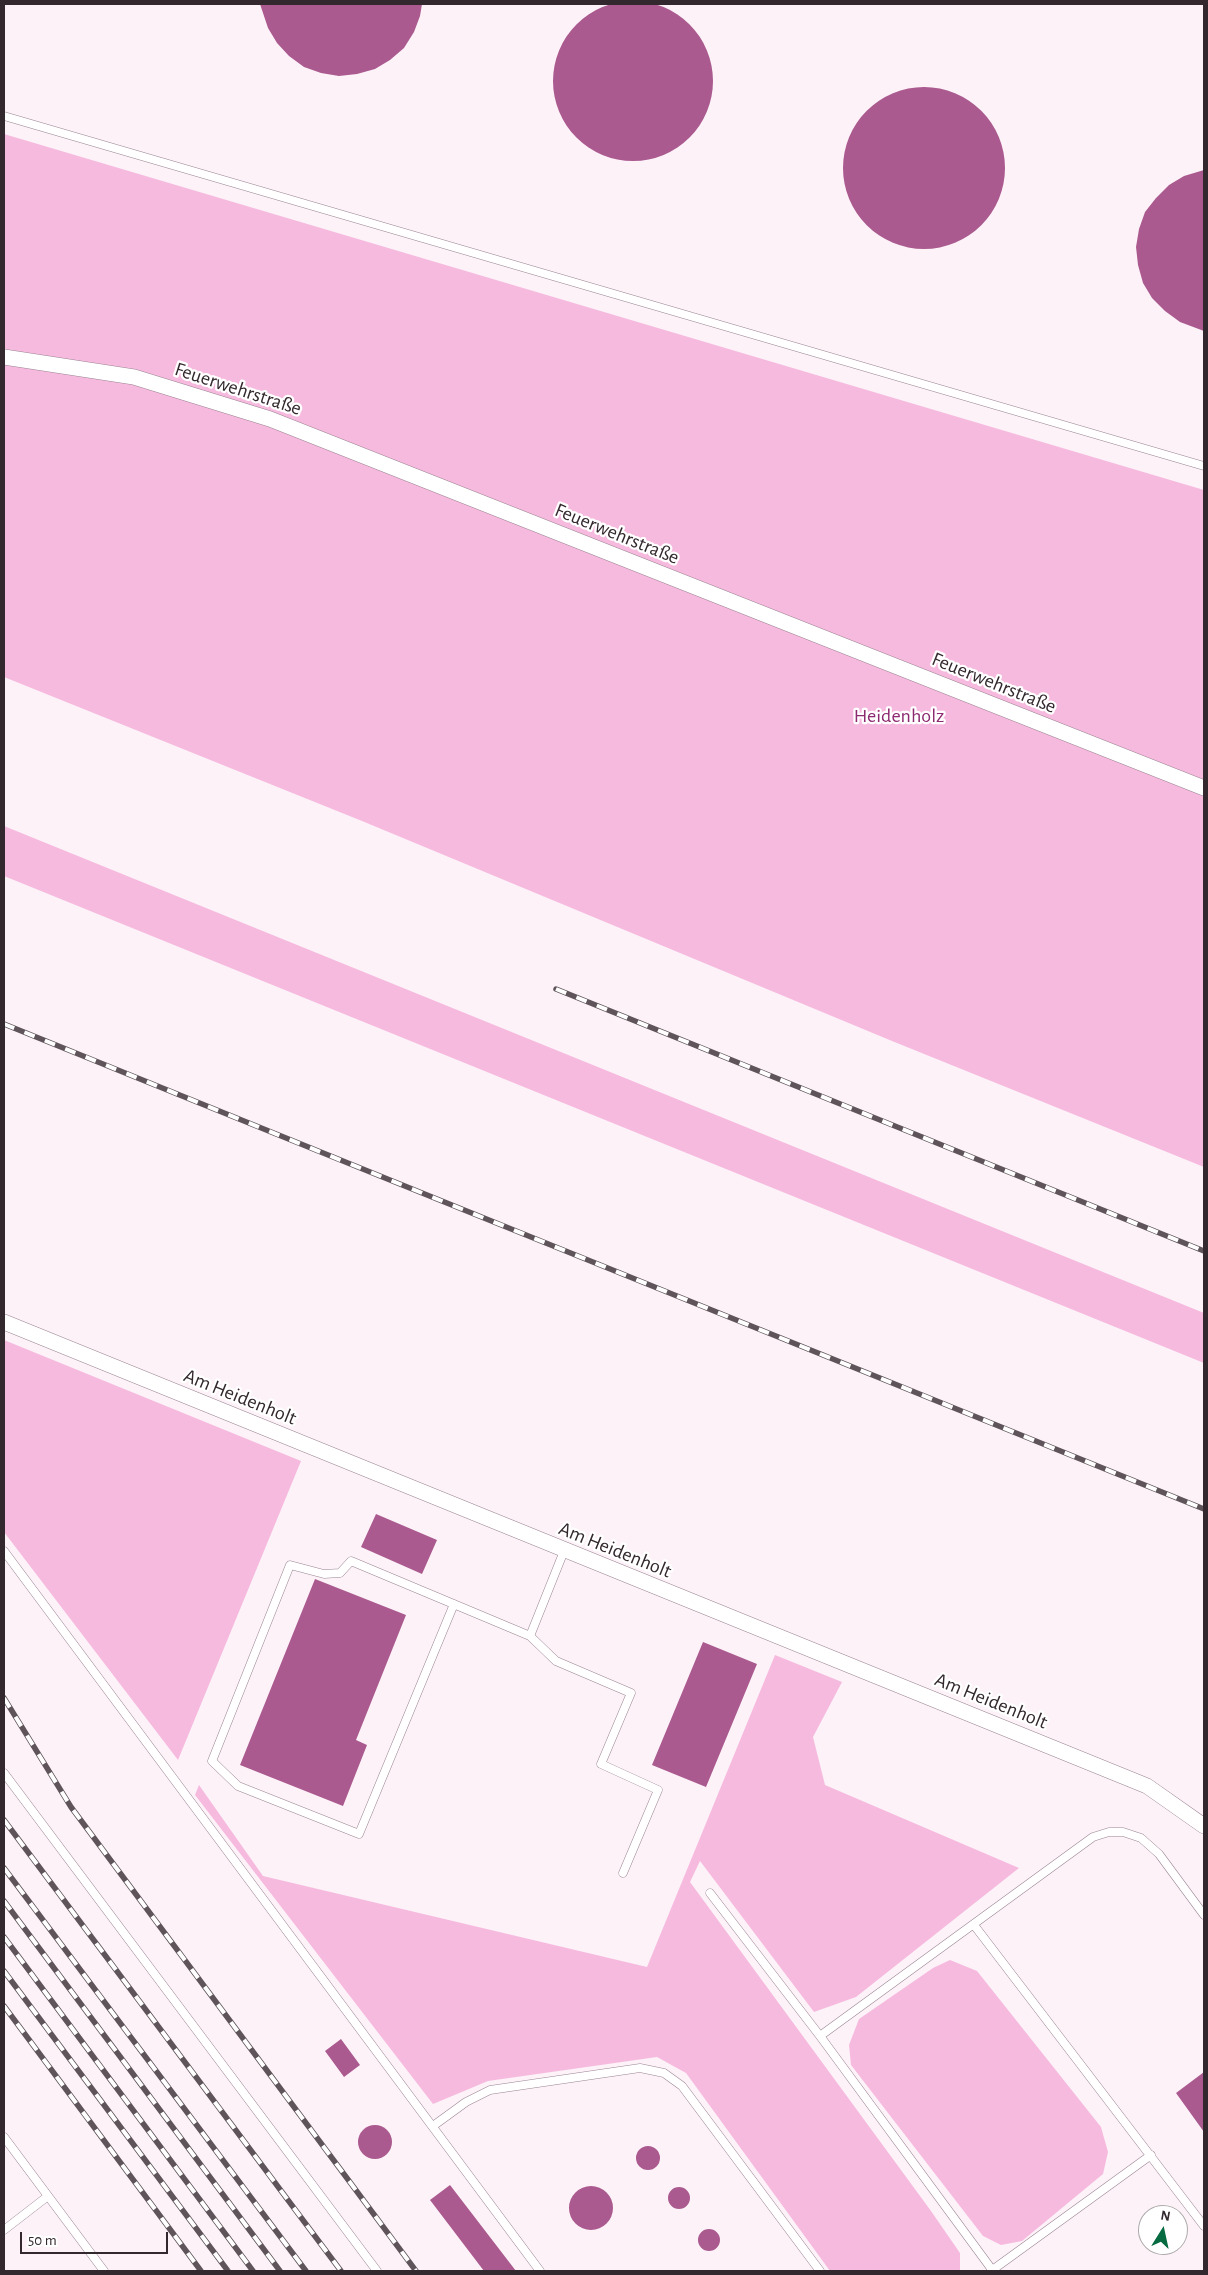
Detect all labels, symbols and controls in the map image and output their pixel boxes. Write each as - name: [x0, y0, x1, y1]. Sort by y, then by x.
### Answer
- street label: Feuerwehrstraße: [172, 357, 304, 421]
- street label: Feuerwehrstraße: [551, 498, 683, 570]
- street label: Feuerwehrstraße: [928, 647, 1060, 719]
- park label: Heidenholz: [854, 704, 944, 728]
- street label: Am Heidenholt: [180, 1364, 300, 1430]
- street label: Am Heidenholt: [555, 1517, 675, 1583]
- street label: Am Heidenholt: [931, 1668, 1051, 1734]
- north arrow: [1138, 2205, 1188, 2255]
- text: N: [1159, 2208, 1171, 2224]
- scale bar: [22, 2222, 170, 2254]
- text: 50 m: [28, 2233, 57, 2248]

